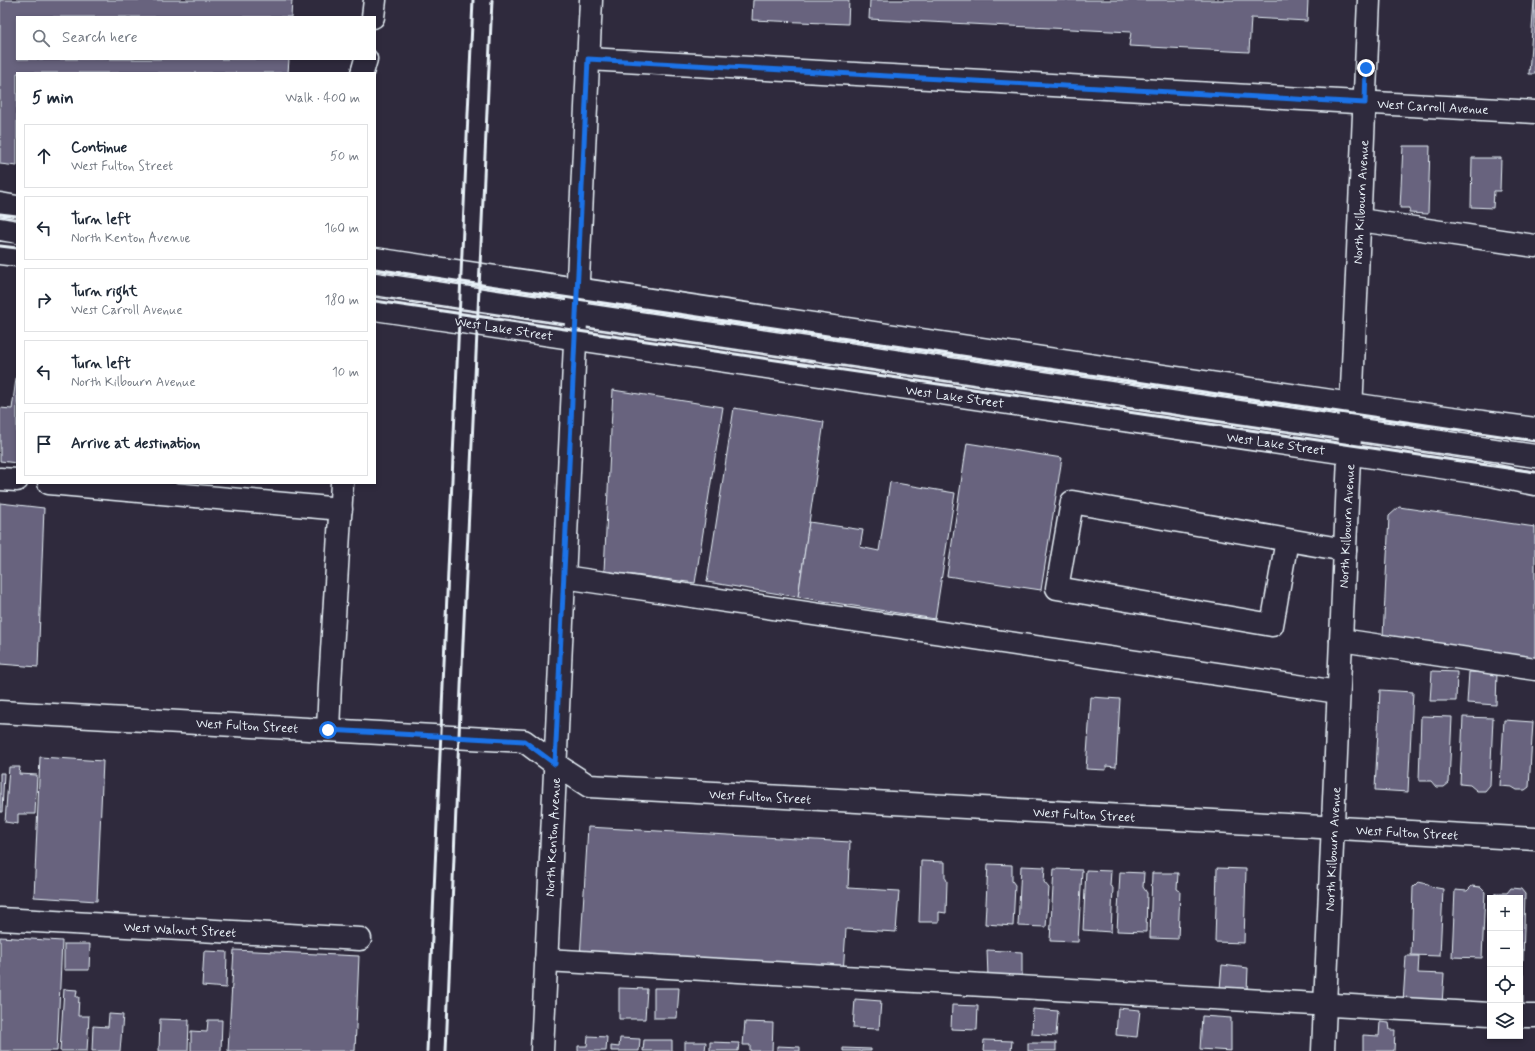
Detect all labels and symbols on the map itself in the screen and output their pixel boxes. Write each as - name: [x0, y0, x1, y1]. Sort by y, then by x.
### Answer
- route end: [1357, 59, 1375, 77]
- street label: West Carroll Avenue: [1377, 96, 1489, 119]
- street label: North Kilbourn Avenue: [1350, 139, 1373, 265]
- street label: West Lake Street: [453, 313, 554, 346]
- street label: West Lake Street: [904, 382, 1005, 413]
- street label: West Lake Street: [1225, 429, 1326, 460]
- street label: North Kilbourn Avenue: [1336, 463, 1359, 589]
- street label: West Fulton Street: [195, 715, 299, 738]
- route start: [319, 721, 337, 739]
- street label: North Kenton Avenue: [542, 777, 565, 897]
- street label: West Fulton Street: [708, 786, 812, 809]
- street label: North Kilbourn Avenue: [1322, 786, 1345, 912]
- street label: West Fulton Street: [1032, 804, 1136, 827]
- street label: West Fulton Street: [1355, 822, 1459, 845]
- street label: West Walnut Street: [123, 919, 237, 942]

